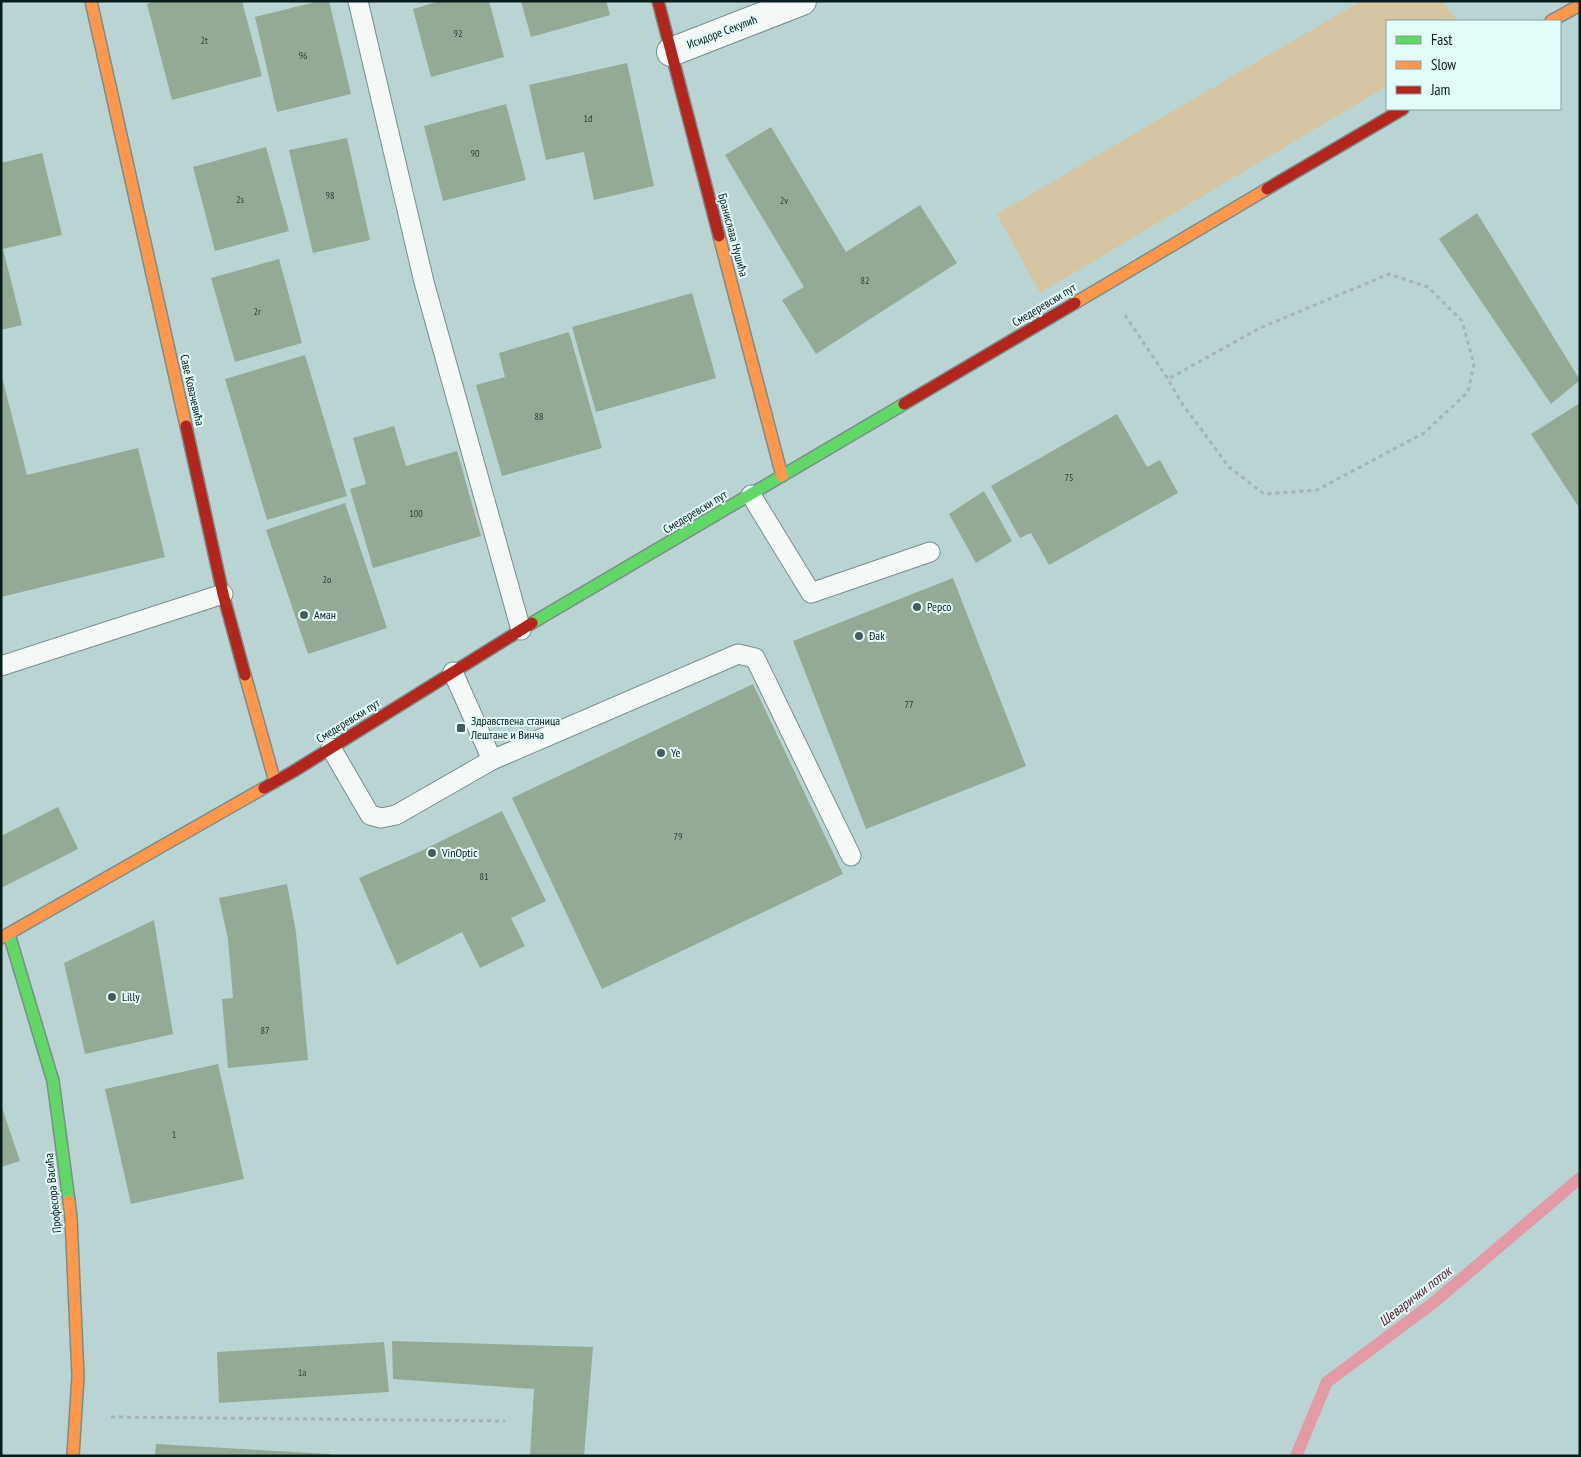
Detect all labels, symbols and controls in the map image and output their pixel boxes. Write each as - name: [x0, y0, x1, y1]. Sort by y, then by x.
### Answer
- street label: Исидоре Секулић: [685, 11, 759, 52]
- legend: [1386, 20, 1561, 110]
- house number: 92: [454, 27, 463, 40]
- text: Fast: [1431, 30, 1452, 49]
- house number: 2t: [200, 34, 208, 47]
- house number: 96: [299, 49, 308, 62]
- text: Slow: [1431, 55, 1456, 74]
- text: Jam: [1430, 80, 1450, 99]
- house number: 1đ: [584, 112, 593, 125]
- house number: 90: [471, 147, 480, 160]
- house number: 98: [326, 189, 335, 202]
- street label: Бранислава Нушића: [715, 192, 752, 278]
- house number: 2s: [236, 193, 245, 206]
- house number: 2v: [780, 194, 788, 207]
- house number: 82: [861, 274, 870, 287]
- street label: Смедеревски пут: [1009, 280, 1079, 330]
- house number: 2r: [253, 305, 261, 318]
- street label: Саве Ковачевића: [177, 353, 208, 427]
- house number: 88: [535, 410, 544, 423]
- house number: 75: [1065, 471, 1074, 484]
- street label: Смедеревски пут: [660, 487, 730, 537]
- house number: 100: [409, 507, 423, 520]
- house number: 2o: [323, 573, 331, 586]
- place label: Pepco: [927, 599, 952, 614]
- marker: Pepco: [911, 601, 923, 613]
- place label: Аман: [314, 607, 336, 622]
- marker: Аман: [298, 609, 310, 621]
- place label: Đak: [868, 628, 885, 643]
- marker: Đak: [853, 630, 865, 642]
- street label: Смедеревски пут: [313, 695, 382, 746]
- house number: 77: [905, 698, 914, 711]
- place label: Здравствена станица Лештане и Винча: [470, 713, 560, 742]
- marker: Здравствена станица Лештане и Винча: [455, 722, 467, 734]
- place label: Ye: [671, 745, 681, 760]
- marker: Ye: [655, 747, 667, 759]
- house number: 79: [674, 830, 683, 843]
- place label: VinOptic: [441, 845, 478, 860]
- marker: VinOptic: [426, 847, 438, 859]
- house number: 81: [480, 870, 489, 883]
- place label: Lilly: [122, 989, 140, 1004]
- marker: Lilly: [106, 991, 118, 1003]
- house number: 87: [261, 1024, 270, 1037]
- house number: 1: [172, 1128, 176, 1141]
- street label: Професора Васића: [41, 1152, 64, 1234]
- water label: Шеварички поток: [1375, 1261, 1456, 1330]
- house number: 1a: [298, 1366, 306, 1379]

